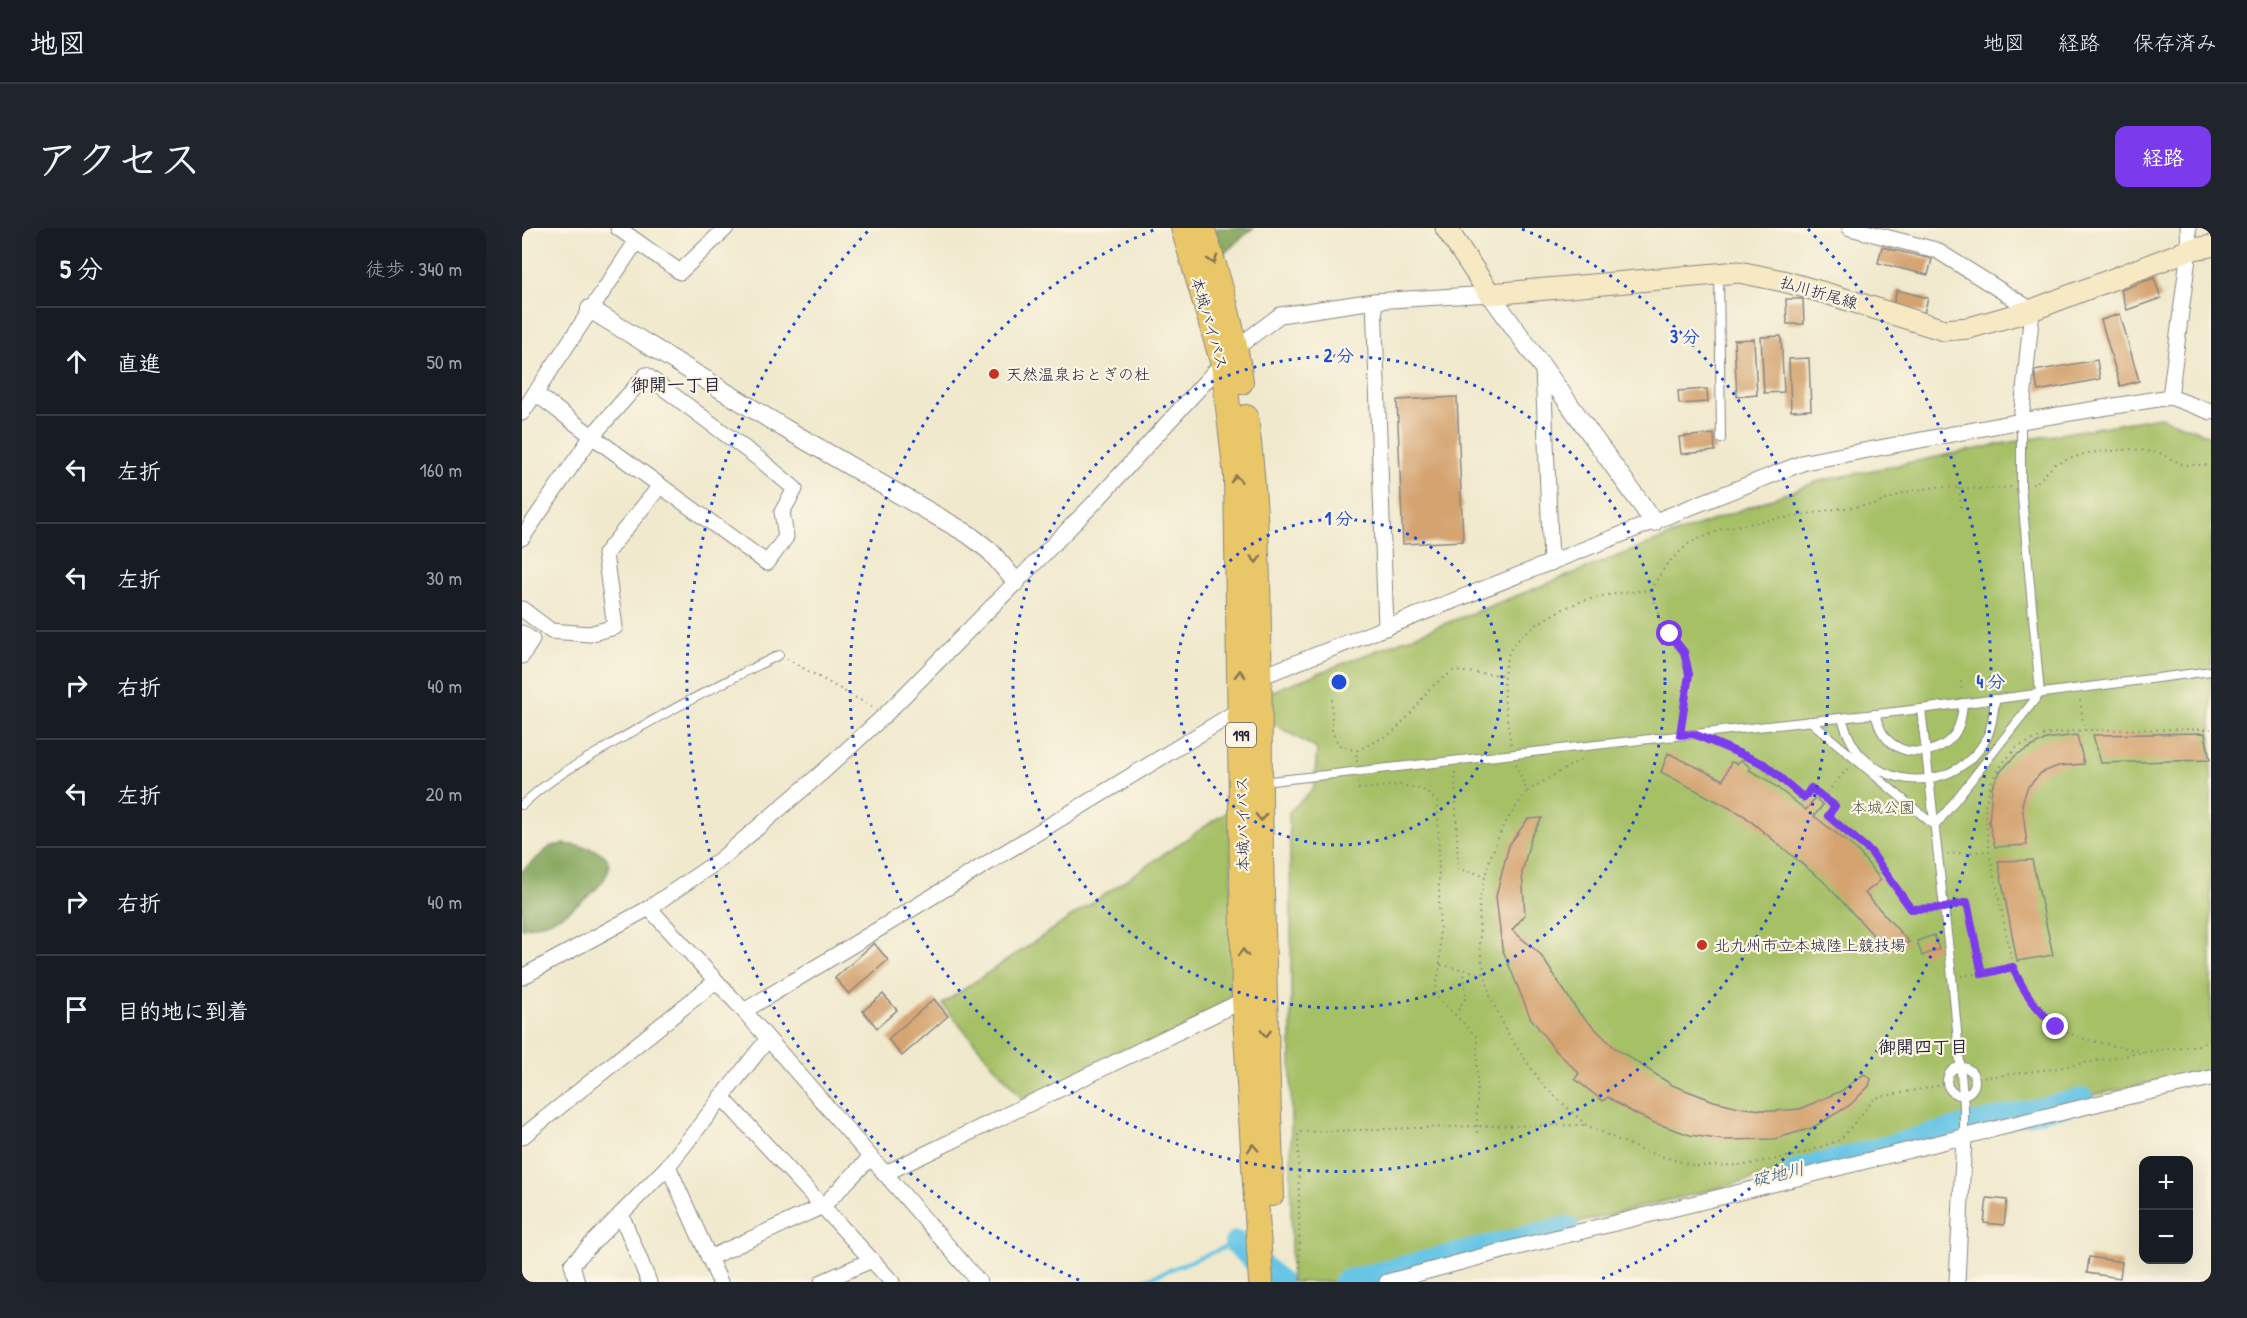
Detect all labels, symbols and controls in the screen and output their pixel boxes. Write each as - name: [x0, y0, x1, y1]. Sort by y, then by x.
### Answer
- text: 地図: [30, 24, 86, 62]
- text: 地図: [1983, 28, 2025, 57]
- text: 経路: [2058, 28, 2100, 57]
- text: 保存済み: [2133, 28, 2217, 57]
- button: 経路: [2115, 126, 2211, 187]
- text: アクセス: [36, 130, 201, 187]
- text: 5 分: [60, 251, 103, 286]
- one-way arrow: [1206, 254, 1218, 265]
- text: 徒歩 · 340 m: [365, 255, 462, 282]
- street label: 払川折尾線: [1778, 270, 1860, 314]
- street label: 本城バイパス: [1186, 274, 1234, 372]
- text: 3 分: [1670, 324, 1700, 349]
- text: 2 分: [1324, 343, 1354, 368]
- icon: ahead: [60, 345, 93, 378]
- text: 直進: [117, 348, 161, 378]
- text: 50 m: [426, 348, 462, 375]
- place label: 天然温泉おとぎの杜: [1006, 363, 1150, 385]
- marker: 天然温泉おとぎの杜: [987, 367, 1001, 381]
- district label: 御開一丁目: [631, 372, 721, 397]
- icon: left: [60, 453, 93, 486]
- text: 左折: [117, 456, 161, 486]
- text: 160 m: [420, 456, 462, 483]
- one-way arrow: [1229, 475, 1242, 484]
- text: 1 分: [1325, 506, 1353, 531]
- one-way arrow: [1250, 554, 1262, 563]
- icon: left: [60, 561, 93, 594]
- text: 左折: [117, 564, 161, 594]
- text: 30 m: [426, 564, 462, 591]
- route start: [1656, 620, 1682, 646]
- icon: right: [60, 669, 93, 702]
- text: 4 分: [1977, 669, 2005, 694]
- one-way arrow: [1234, 670, 1246, 679]
- text: 右折: [117, 672, 161, 702]
- text: 40 m: [427, 672, 462, 699]
- centre of rings: [1329, 672, 1349, 692]
- road number: 199: [1226, 723, 1256, 747]
- street label: 本城バイパス: [1230, 776, 1254, 872]
- icon: left: [60, 777, 93, 810]
- text: 左折: [117, 780, 161, 810]
- text: 20 m: [425, 780, 462, 807]
- park label: 本城公園: [1851, 796, 1915, 818]
- one-way arrow: [1255, 812, 1267, 821]
- icon: right: [60, 885, 93, 918]
- text: 右折: [117, 888, 161, 918]
- text: 40 m: [427, 888, 462, 915]
- place label: 北九州市立本城陸上競技場: [1714, 934, 1906, 956]
- marker: 北九州市立本城陸上競技場: [1695, 938, 1709, 952]
- one-way arrow: [1237, 949, 1249, 958]
- icon: arrive: [60, 993, 93, 1026]
- text: 目的地に到着: [117, 996, 249, 1026]
- route end: [2042, 1013, 2068, 1039]
- one-way arrow: [1260, 1028, 1273, 1037]
- district label: 御開四丁目: [1878, 1034, 1968, 1059]
- one-way arrow: [1247, 1144, 1260, 1153]
- water label: 碇地川: [1749, 1155, 1807, 1193]
- map controls: [2139, 1156, 2193, 1264]
- button: +: [2139, 1156, 2193, 1210]
- button: −: [2139, 1210, 2193, 1264]

